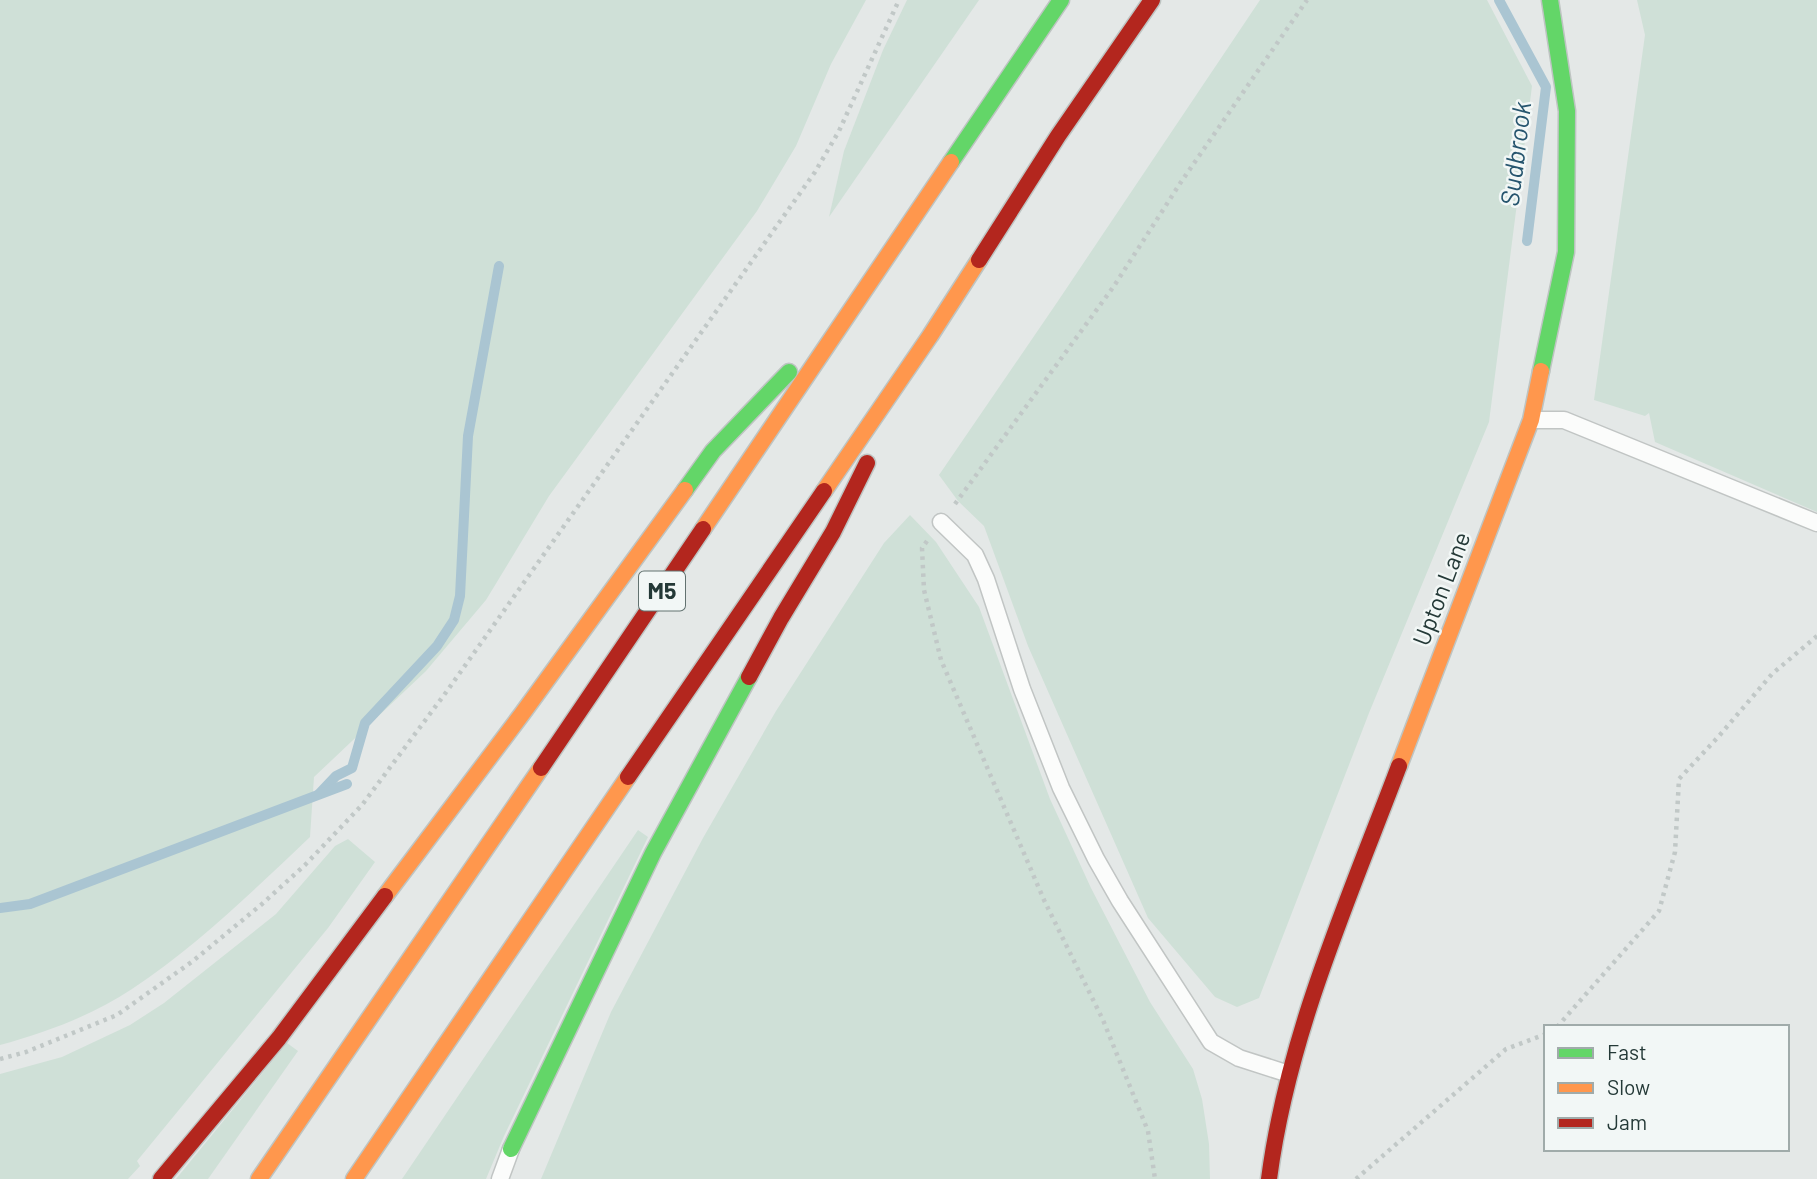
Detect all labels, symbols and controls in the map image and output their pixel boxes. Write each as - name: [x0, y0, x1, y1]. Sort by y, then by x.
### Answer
- water label: Sudbrook: [1493, 99, 1536, 208]
- street label: Upton Lane: [1406, 528, 1476, 649]
- road number: M5: [639, 572, 685, 610]
- legend: [1544, 1025, 1789, 1151]
- text: Fast: [1607, 1039, 1647, 1064]
- text: Slow: [1607, 1074, 1650, 1099]
- text: Jam: [1607, 1109, 1647, 1134]

